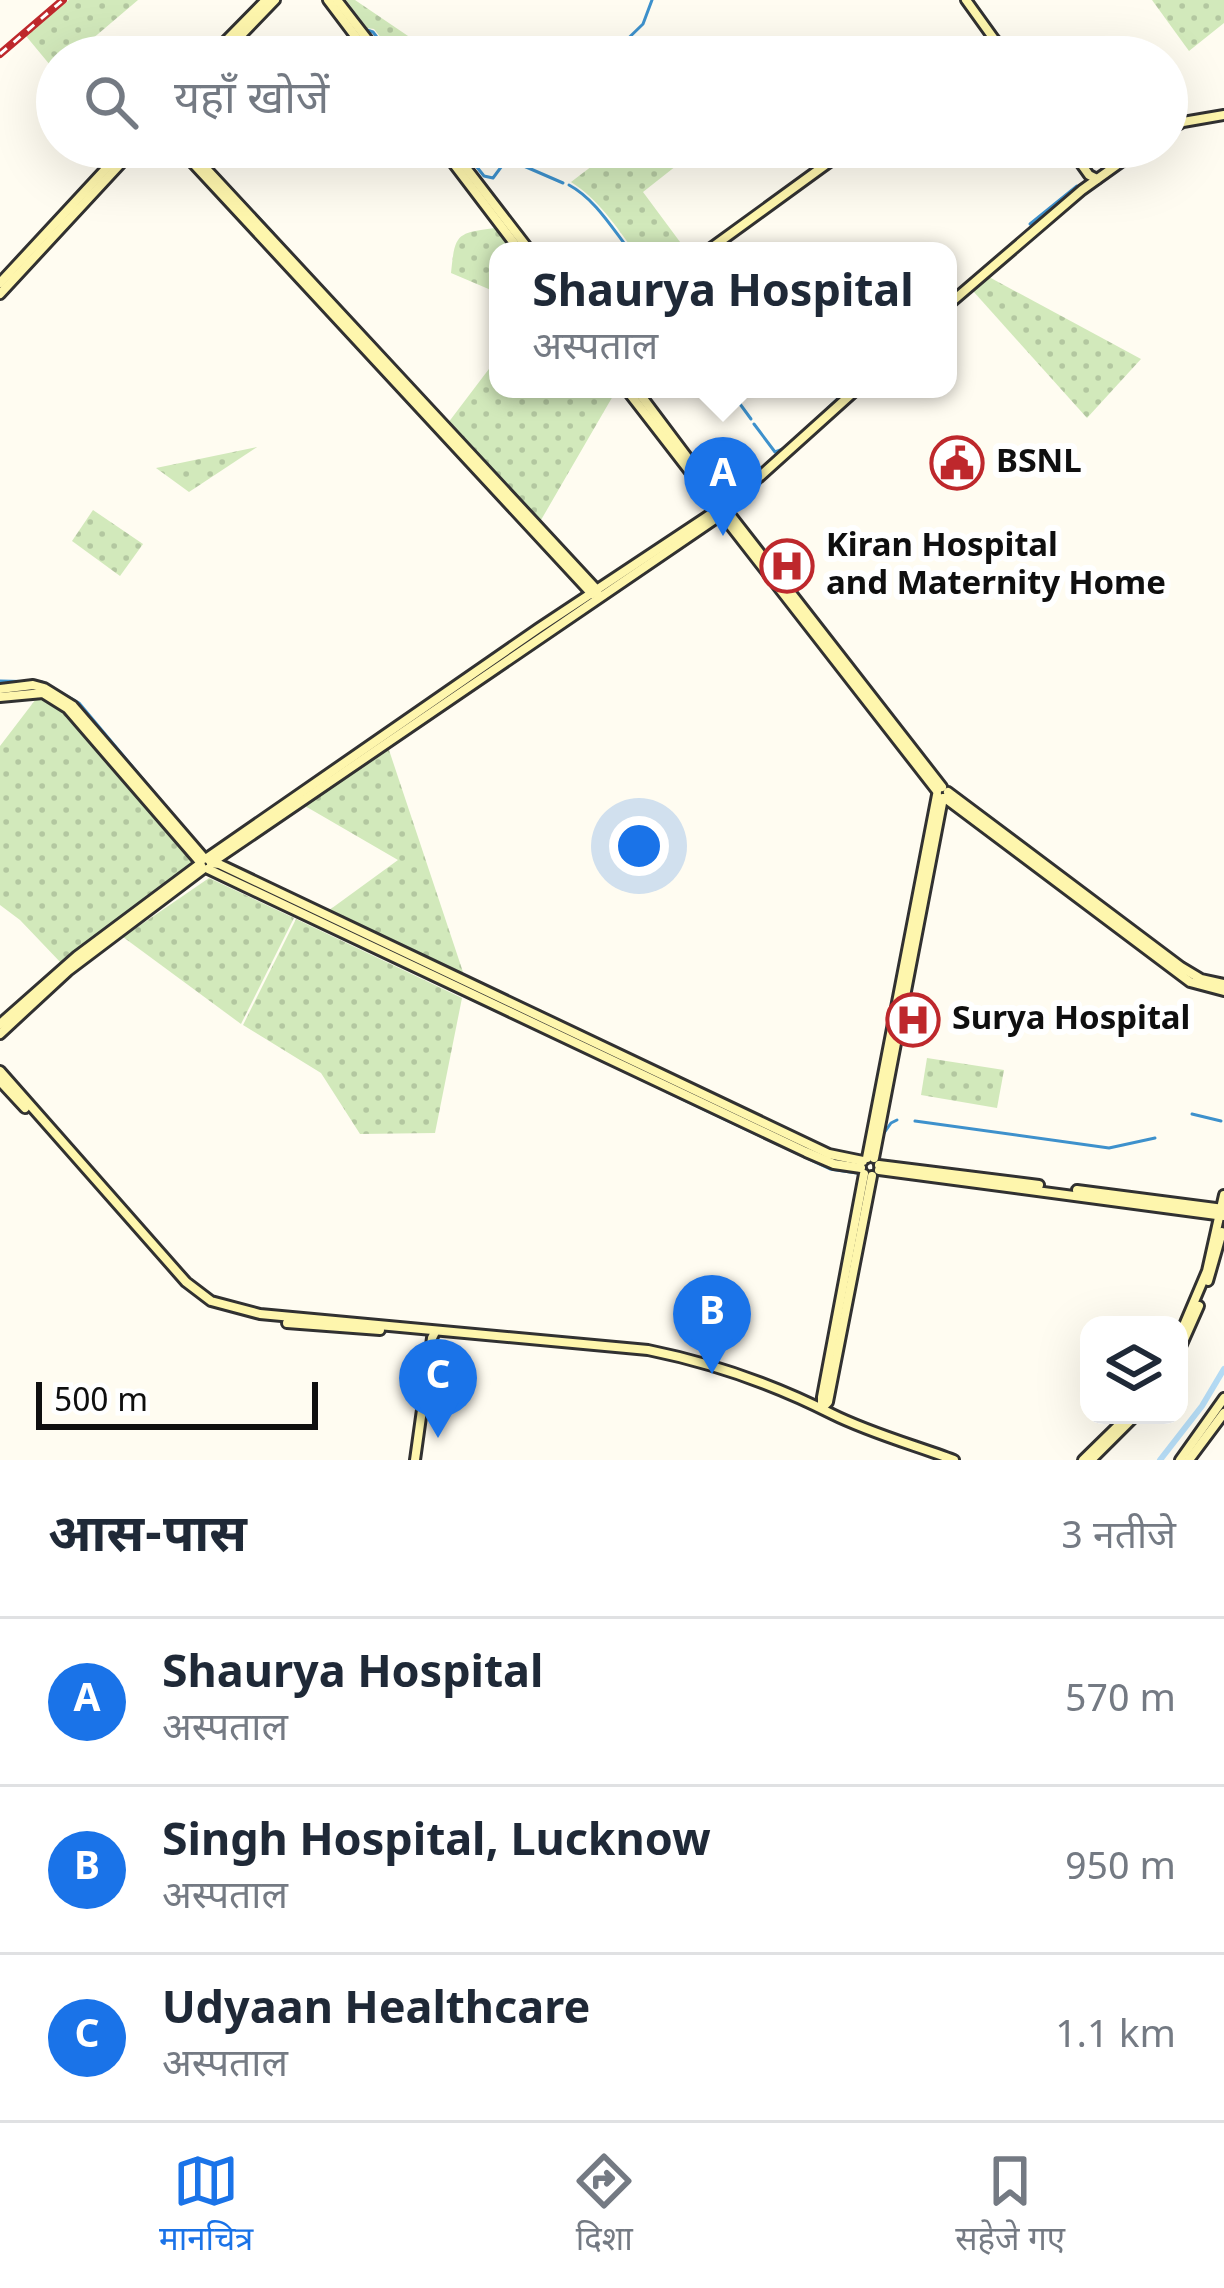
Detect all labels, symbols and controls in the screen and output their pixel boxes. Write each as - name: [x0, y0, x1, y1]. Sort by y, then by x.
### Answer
- search box: [36, 36, 1188, 168]
- icon: search: [78, 69, 144, 135]
- text: यहाँ खोजें: [174, 73, 329, 131]
- popup: [489, 242, 957, 398]
- text: Shaurya Hospital: [532, 266, 914, 324]
- text: अस्पताल: [532, 324, 658, 375]
- public building icon: BSNL: [929, 435, 985, 491]
- pin: A: [684, 437, 762, 536]
- place label: BSNL: [996, 442, 1082, 485]
- place label: Kiran Hospital and Maternity Home: [826, 526, 1166, 607]
- hospital icon: Kiran Hospital and Maternity Home: [759, 538, 815, 594]
- your location: [609, 816, 669, 876]
- hospital icon: Surya Hospital: [885, 992, 941, 1048]
- place label: Surya Hospital: [952, 999, 1190, 1042]
- pin: B: [673, 1275, 751, 1374]
- map controls: [1080, 1316, 1188, 1424]
- button: layers: [1080, 1316, 1188, 1424]
- pin: C: [399, 1339, 477, 1438]
- scale bar: [36, 1376, 318, 1429]
- text: 500 m: [54, 1381, 148, 1424]
- text: आस-पास: [48, 1505, 247, 1572]
- text: 3 नतीजे: [1061, 1513, 1176, 1564]
- text: Shaurya Hospital: [162, 1647, 543, 1705]
- text: A: [74, 1676, 101, 1727]
- text: 570 m: [1065, 1676, 1176, 1727]
- text: अस्पताल: [162, 1705, 288, 1756]
- text: Singh Hospital, Lucknow: [162, 1815, 711, 1873]
- text: B: [74, 1844, 100, 1895]
- text: 950 m: [1065, 1844, 1176, 1895]
- text: अस्पताल: [162, 1873, 288, 1924]
- text: Udyaan Healthcare: [162, 1983, 590, 2041]
- text: C: [74, 2012, 100, 2063]
- text: 1.1 km: [1055, 2012, 1176, 2063]
- text: अस्पताल: [162, 2041, 288, 2092]
- tab: मानचित्र: [159, 2148, 253, 2263]
- tab: दिशा: [571, 2148, 637, 2263]
- tab: सहेजे गए: [955, 2148, 1065, 2263]

